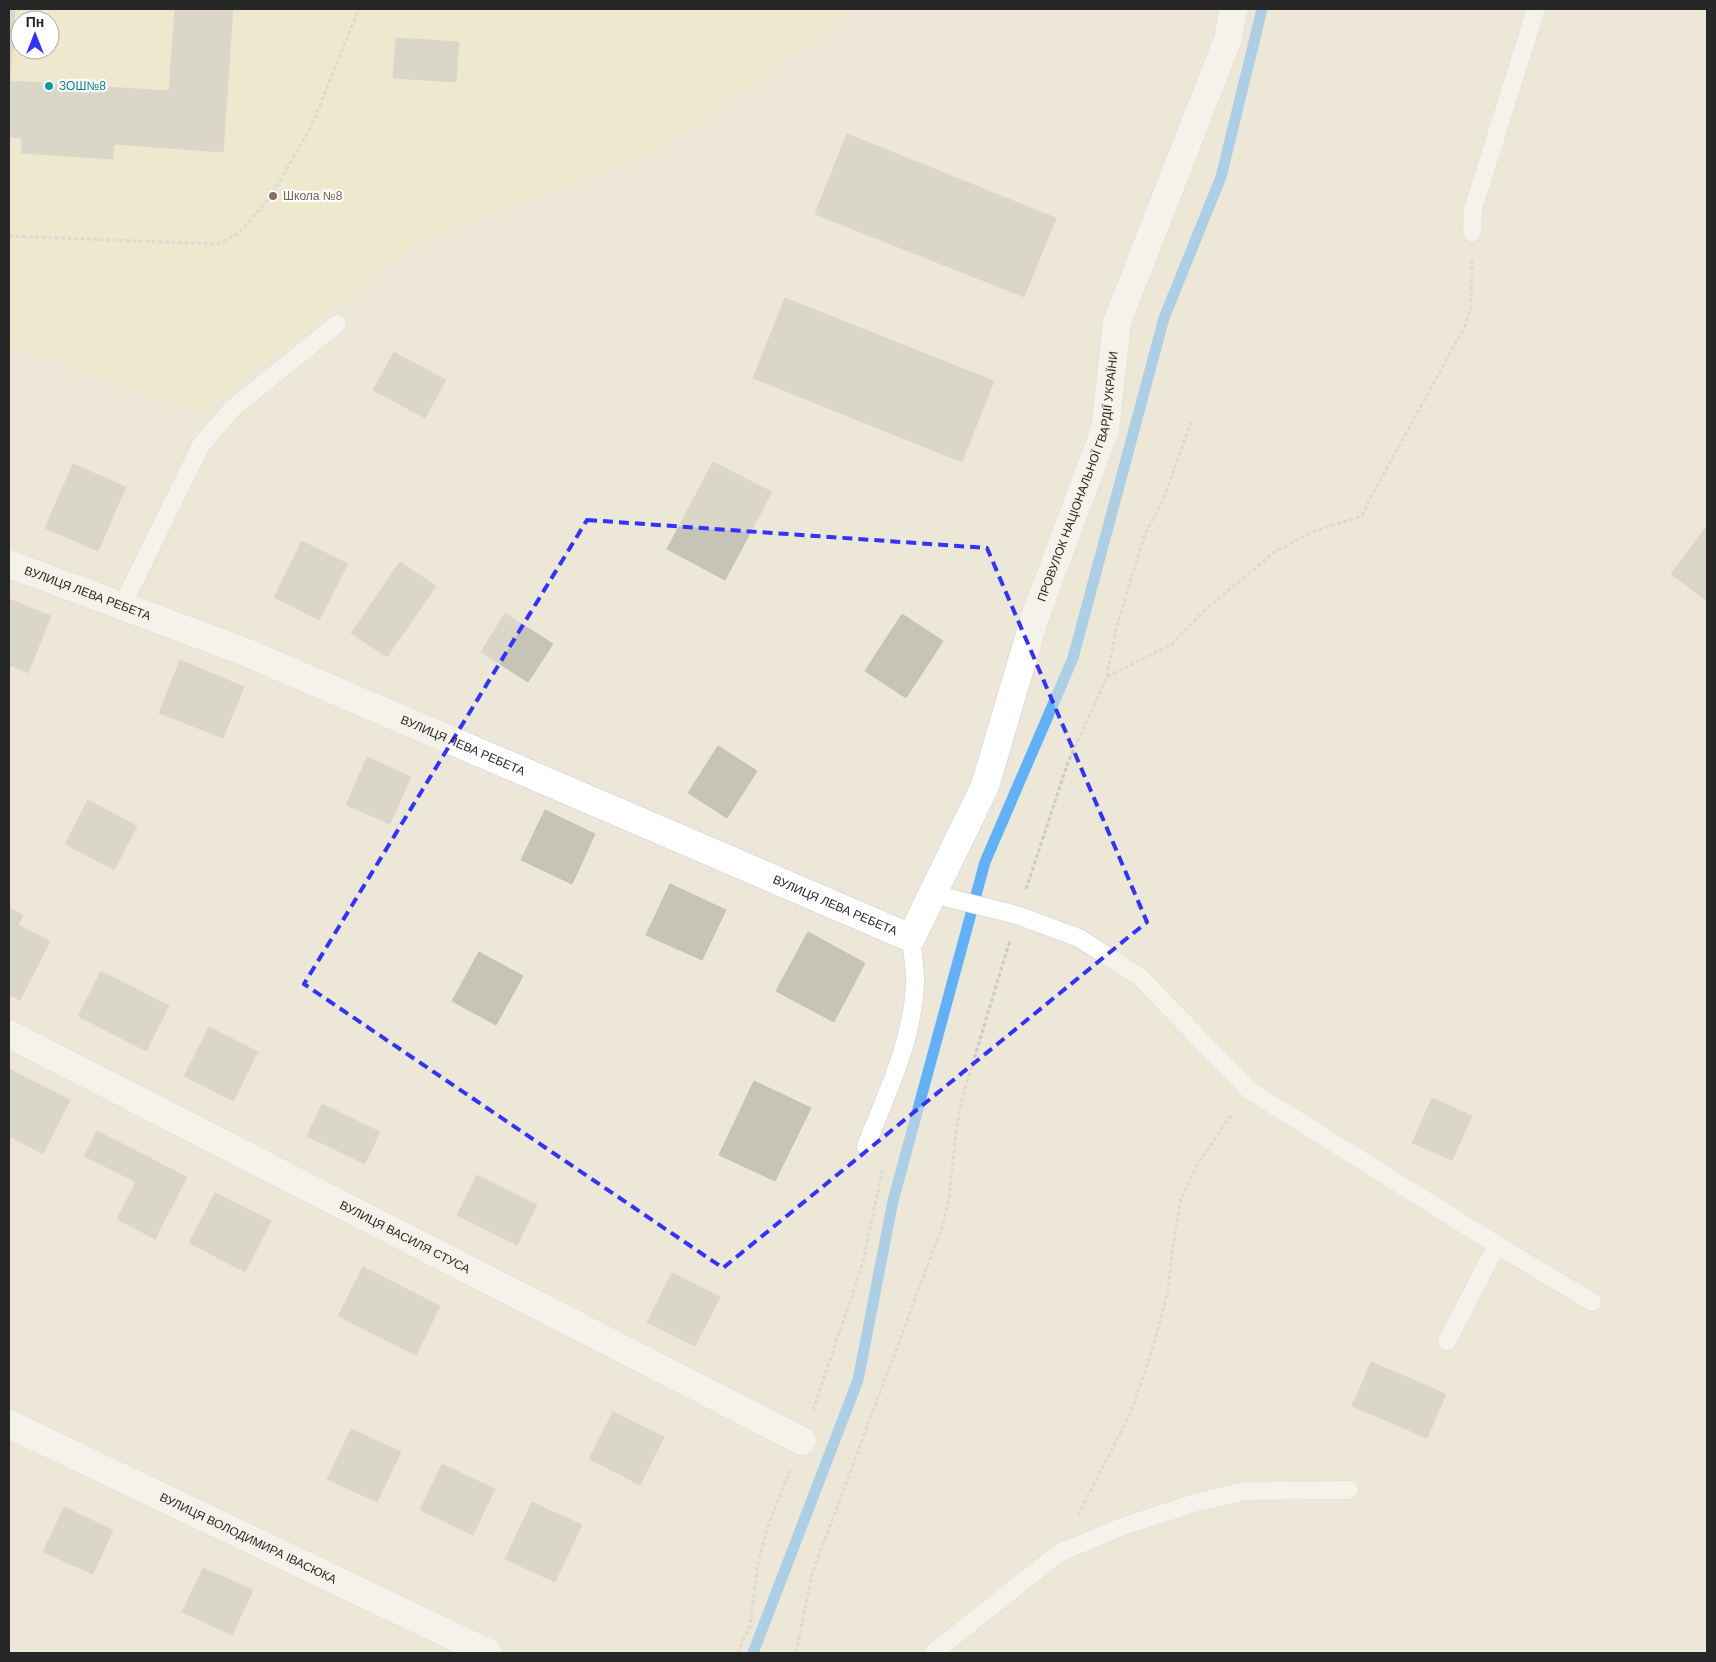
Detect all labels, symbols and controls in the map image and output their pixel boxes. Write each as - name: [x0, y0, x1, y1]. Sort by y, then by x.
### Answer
- north arrow: [10, 10, 60, 60]
- text: Пн: [26, 14, 44, 30]
- place label: ЗОШ№8: [59, 79, 106, 93]
- marker: ЗОШ№8: [43, 80, 55, 92]
- place label: Школа №8: [283, 189, 343, 203]
- marker: Школа №8: [267, 190, 279, 202]
- street label: ПРОВУЛОК НАЦІОНАЛЬНОЇ ГВАРДІЇ УКРАЇНИ: [1034, 350, 1121, 603]
- street label: ВУЛИЦЯ ЛЕВА РЕБЕТА: [23, 563, 153, 623]
- street label: ВУЛИЦЯ ЛЕВА РЕБЕТА: [399, 713, 527, 778]
- street label: ВУЛИЦЯ ЛЕВА РЕБЕТА: [771, 872, 899, 938]
- street label: ВУЛИЦЯ ВАСИЛЯ СТУСА: [337, 1198, 472, 1276]
- street label: ВУЛИЦЯ ВОЛОДИМИРА ІВАСЮКА: [157, 1490, 339, 1587]

